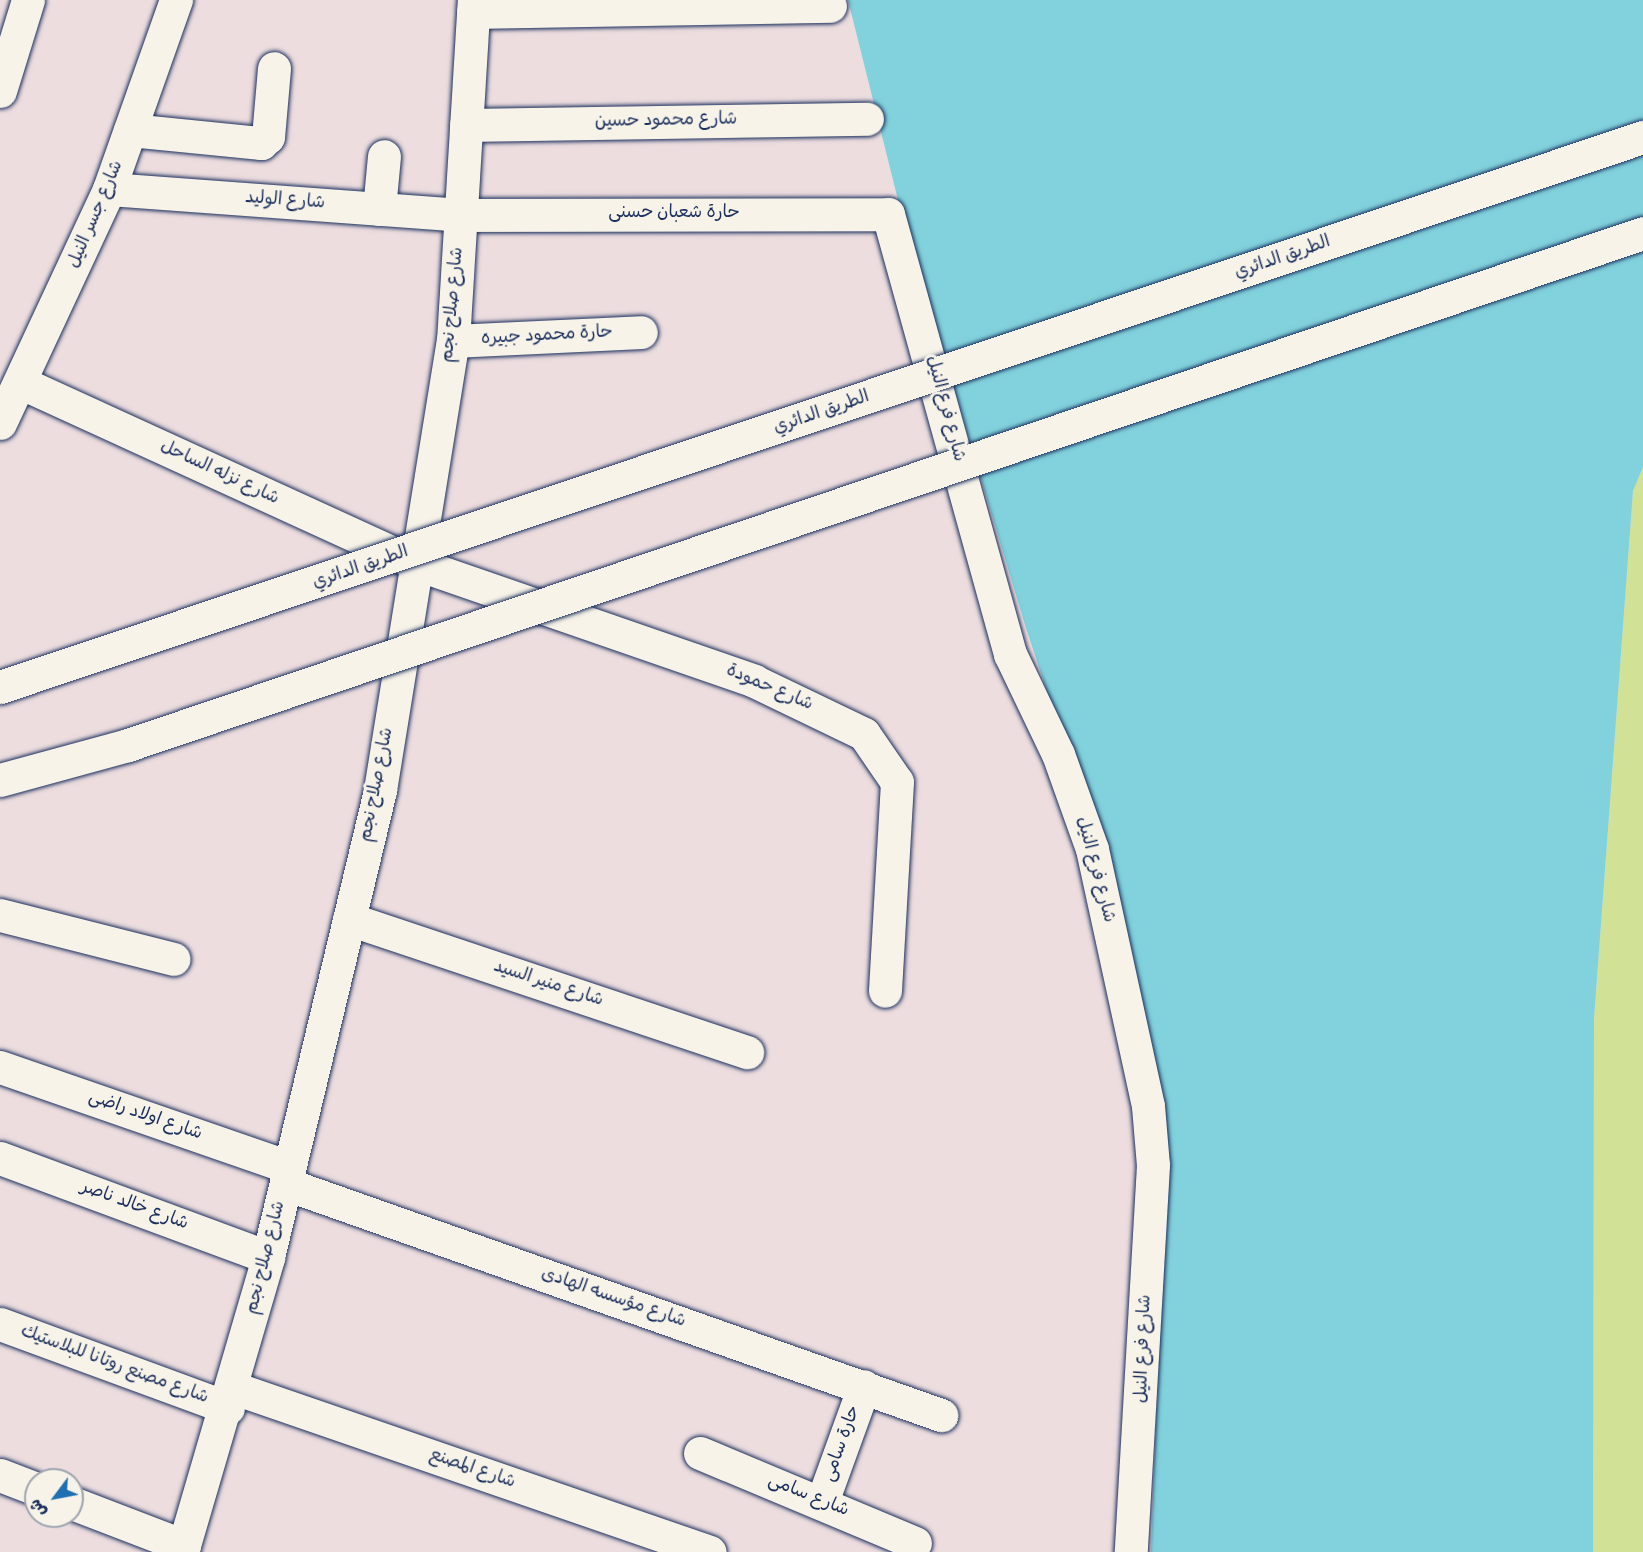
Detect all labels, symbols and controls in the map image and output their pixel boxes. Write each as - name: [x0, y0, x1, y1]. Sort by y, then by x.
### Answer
- street label: شارع محمود حسين: [595, 110, 737, 134]
- street label: شارع جسر النيل: [65, 158, 129, 272]
- street label: شارع الوليد: [244, 188, 326, 216]
- street label: حارة شعبان حسنى: [608, 203, 740, 225]
- street label: الطريق الدائري: [1232, 233, 1334, 285]
- street label: شارع صلاح نجم: [438, 246, 470, 364]
- street label: حارة محمود جبيره: [481, 323, 613, 351]
- street label: شارع فرع النيل: [920, 354, 968, 464]
- street label: الطريق الدائري: [771, 388, 873, 440]
- street label: شارع نزله الساحل: [156, 437, 282, 511]
- street label: الطريق الدائري: [310, 543, 412, 595]
- street label: شارع حمودة: [722, 661, 816, 717]
- street label: شارع صلاح نجم: [356, 726, 400, 844]
- street label: شارع فرع النيل: [1070, 815, 1118, 925]
- street label: شارع منير السيد: [490, 957, 606, 1013]
- street label: شارع اولاد راضى: [85, 1087, 205, 1147]
- street label: شارع خالد ناصر: [77, 1178, 191, 1236]
- street label: شارع صلاح نجم: [243, 1199, 291, 1317]
- street label: شارع مؤسسه الهادى: [538, 1264, 688, 1334]
- street label: شارع فرع النيل: [1132, 1294, 1158, 1404]
- street label: شارع مصنع روتانا للبلاستيك: [17, 1322, 211, 1410]
- street label: حارة سامى: [819, 1403, 867, 1485]
- street label: شارع المصنع: [426, 1445, 518, 1495]
- north arrow: [24, 1468, 84, 1528]
- street label: شارع سامى: [764, 1471, 852, 1523]
- text: ش: [27, 1494, 53, 1519]

